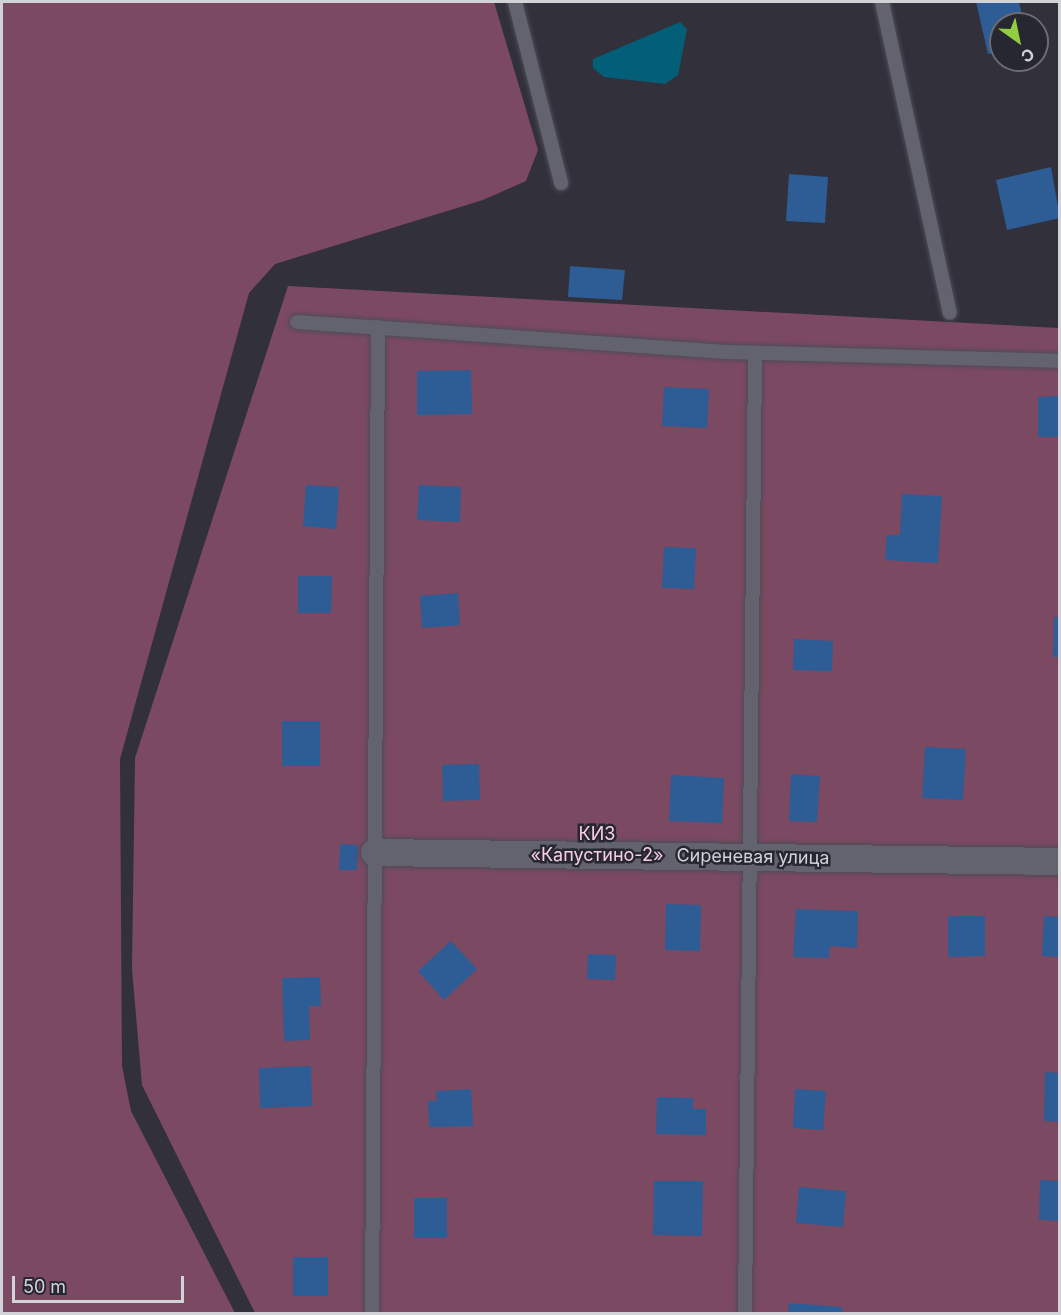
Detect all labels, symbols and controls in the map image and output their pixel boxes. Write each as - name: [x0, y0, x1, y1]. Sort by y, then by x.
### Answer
- north arrow: [989, 12, 1049, 72]
- text: С: [1017, 44, 1038, 67]
- park label: КИЗ «Капустино-2»: [531, 824, 663, 866]
- street label: Сиреневая улица: [676, 845, 830, 869]
- scale bar: [15, 1264, 188, 1302]
- text: 50 m: [23, 1276, 66, 1297]

